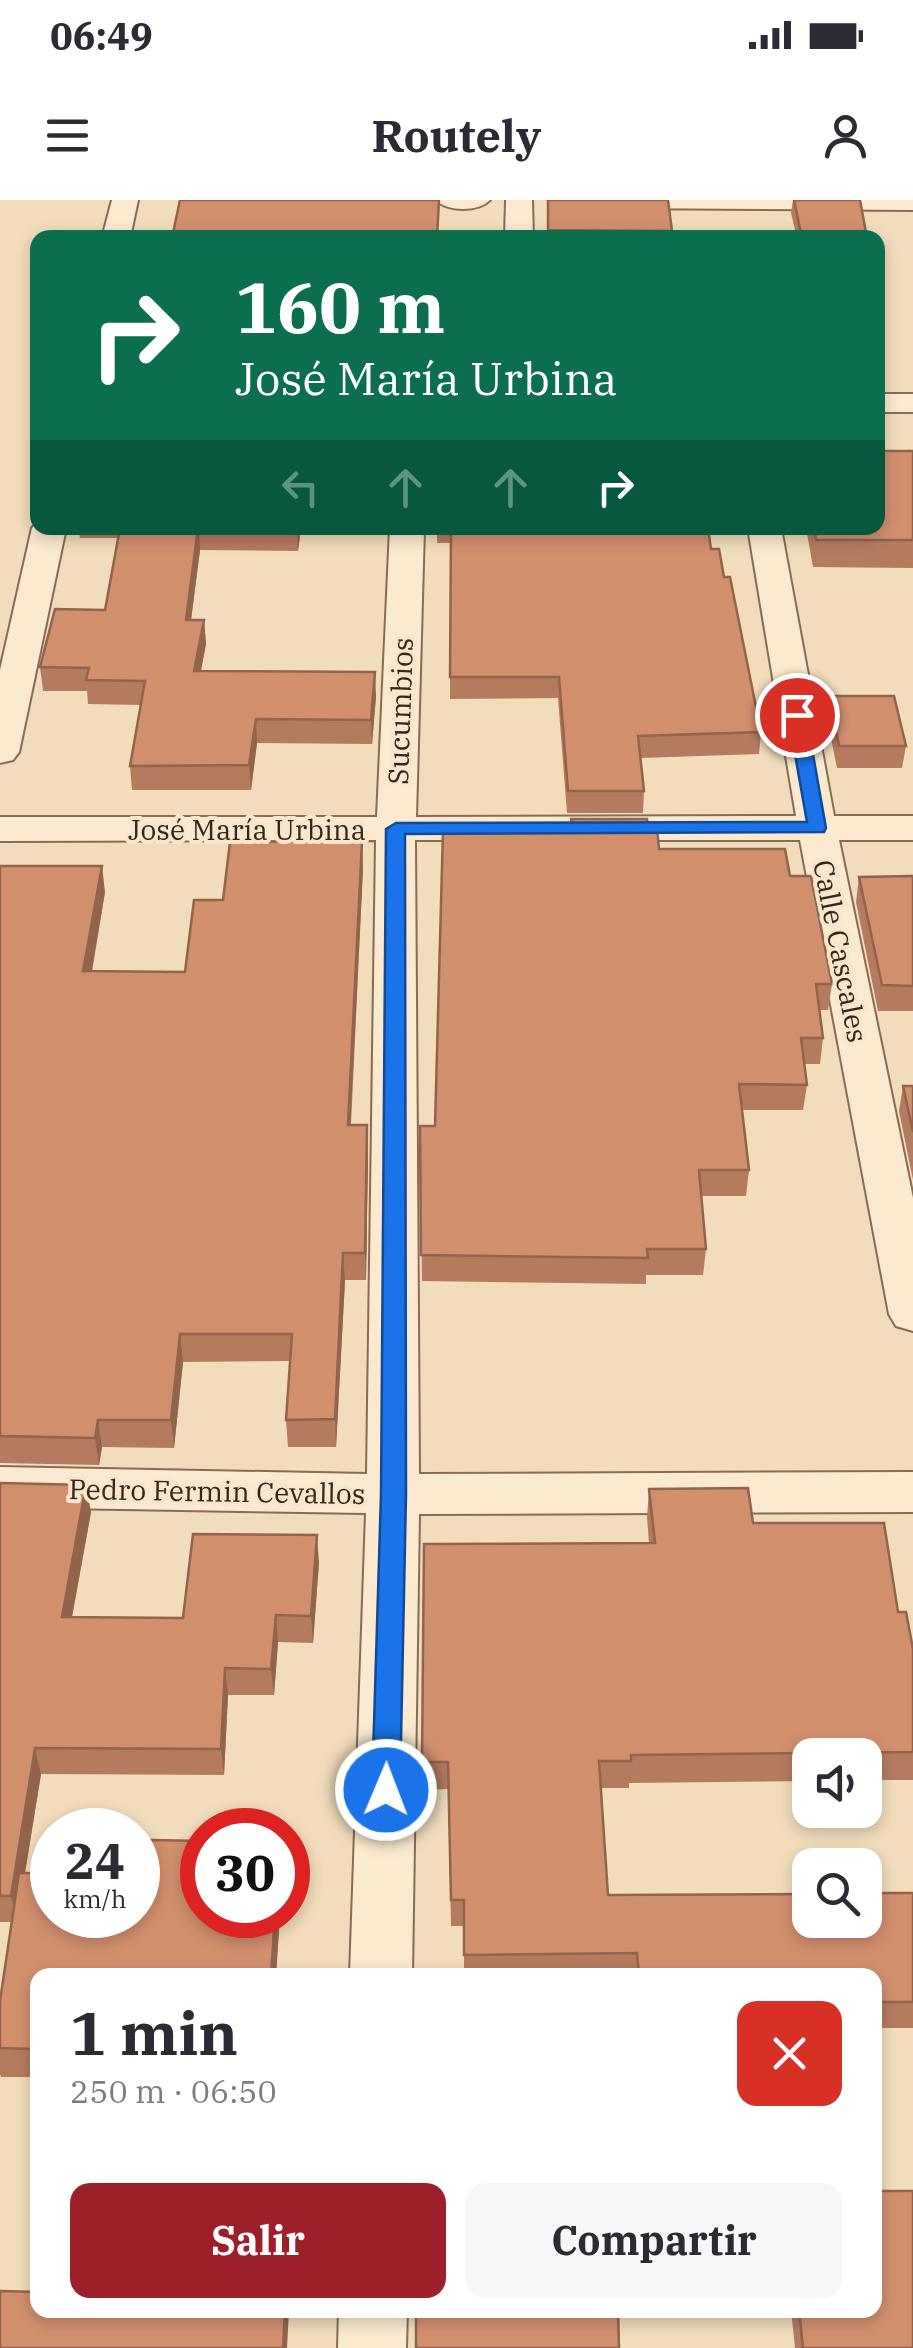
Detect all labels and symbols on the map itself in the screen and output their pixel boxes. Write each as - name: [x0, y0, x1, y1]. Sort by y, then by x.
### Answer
- street label: Sucumbios: [379, 637, 421, 785]
- pin: [755, 673, 840, 758]
- street label: José María Urbina: [128, 811, 366, 848]
- street label: Calle Cascales: [805, 857, 877, 1045]
- street label: Pedro Fermin Cevallos: [68, 1470, 366, 1512]
- position arrow: [334, 1738, 438, 1842]
- speed limit sign: 30: [180, 1808, 310, 1938]

